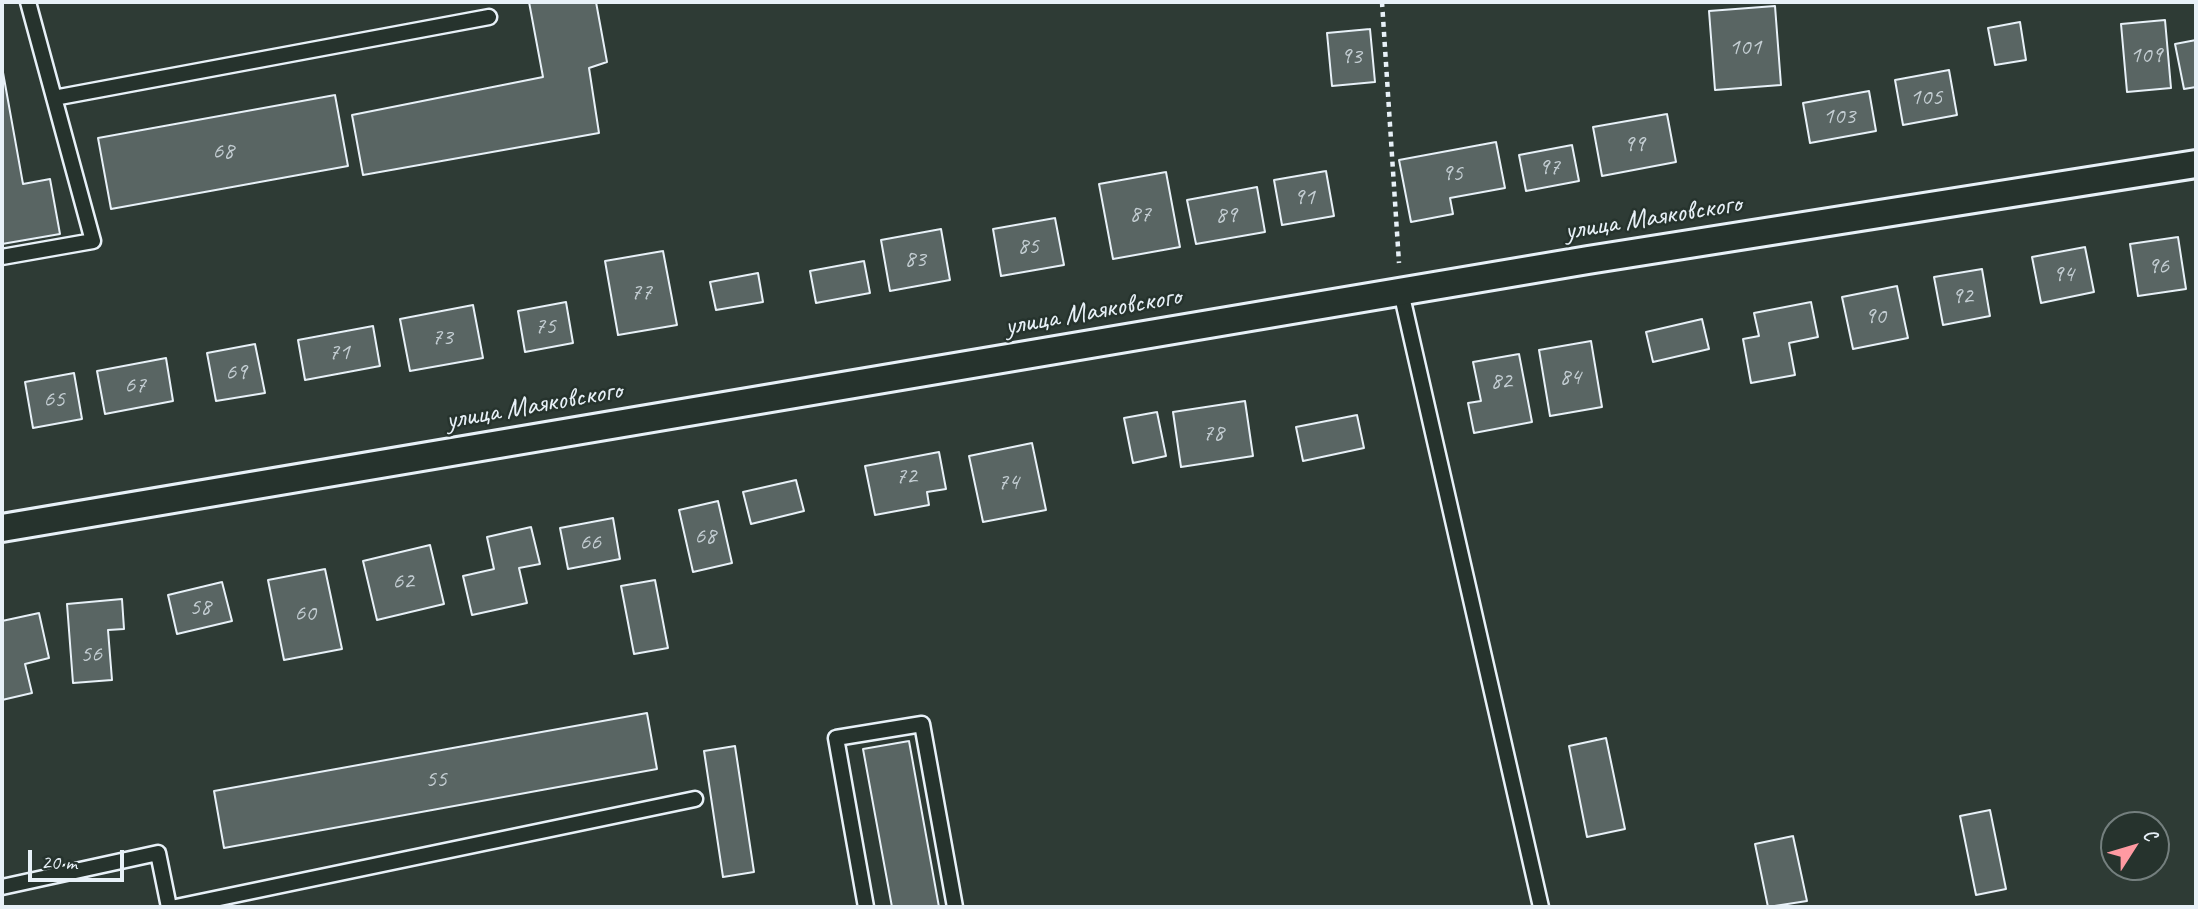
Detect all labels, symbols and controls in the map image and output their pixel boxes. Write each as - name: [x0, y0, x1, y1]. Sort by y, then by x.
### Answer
- house number: 101: [1729, 34, 1761, 62]
- house number: 109: [2130, 42, 2162, 70]
- house number: 93: [1340, 43, 1362, 71]
- house number: 105: [1910, 84, 1942, 112]
- house number: 103: [1823, 103, 1855, 131]
- house number: 99: [1623, 131, 1645, 159]
- house number: 68: [212, 138, 234, 166]
- house number: 97: [1538, 154, 1560, 182]
- house number: 95: [1441, 160, 1463, 188]
- house number: 91: [1293, 184, 1315, 212]
- street label: улица Маяковского: [1562, 187, 1744, 249]
- house number: 87: [1129, 201, 1151, 229]
- house number: 89: [1215, 202, 1237, 230]
- house number: 85: [1017, 233, 1039, 261]
- house number: 83: [904, 246, 926, 274]
- house number: 96: [2147, 253, 2169, 281]
- house number: 94: [2052, 261, 2074, 289]
- house number: 77: [630, 279, 652, 307]
- street label: улица Маяковского: [1002, 280, 1184, 344]
- house number: 92: [1951, 283, 1973, 311]
- house number: 90: [1864, 303, 1886, 331]
- house number: 75: [534, 313, 556, 341]
- house number: 73: [431, 324, 453, 352]
- house number: 71: [328, 339, 350, 367]
- house number: 69: [225, 359, 247, 387]
- house number: 84: [1559, 364, 1581, 392]
- house number: 82: [1490, 368, 1512, 396]
- house number: 67: [124, 372, 146, 400]
- street label: улица Маяковского: [443, 374, 625, 438]
- house number: 65: [43, 386, 65, 414]
- house number: 78: [1202, 420, 1224, 448]
- house number: 72: [895, 463, 917, 491]
- house number: 74: [997, 469, 1019, 497]
- house number: 68: [694, 523, 716, 551]
- house number: 66: [579, 529, 601, 557]
- house number: 62: [392, 568, 414, 596]
- house number: 58: [189, 594, 211, 622]
- house number: 60: [294, 600, 316, 628]
- house number: 56: [80, 641, 102, 669]
- house number: 55: [425, 766, 447, 794]
- north arrow: [2100, 811, 2170, 881]
- text: С: [2138, 824, 2163, 846]
- scale bar: [32, 836, 128, 880]
- text: 20 m: [41, 849, 77, 875]

